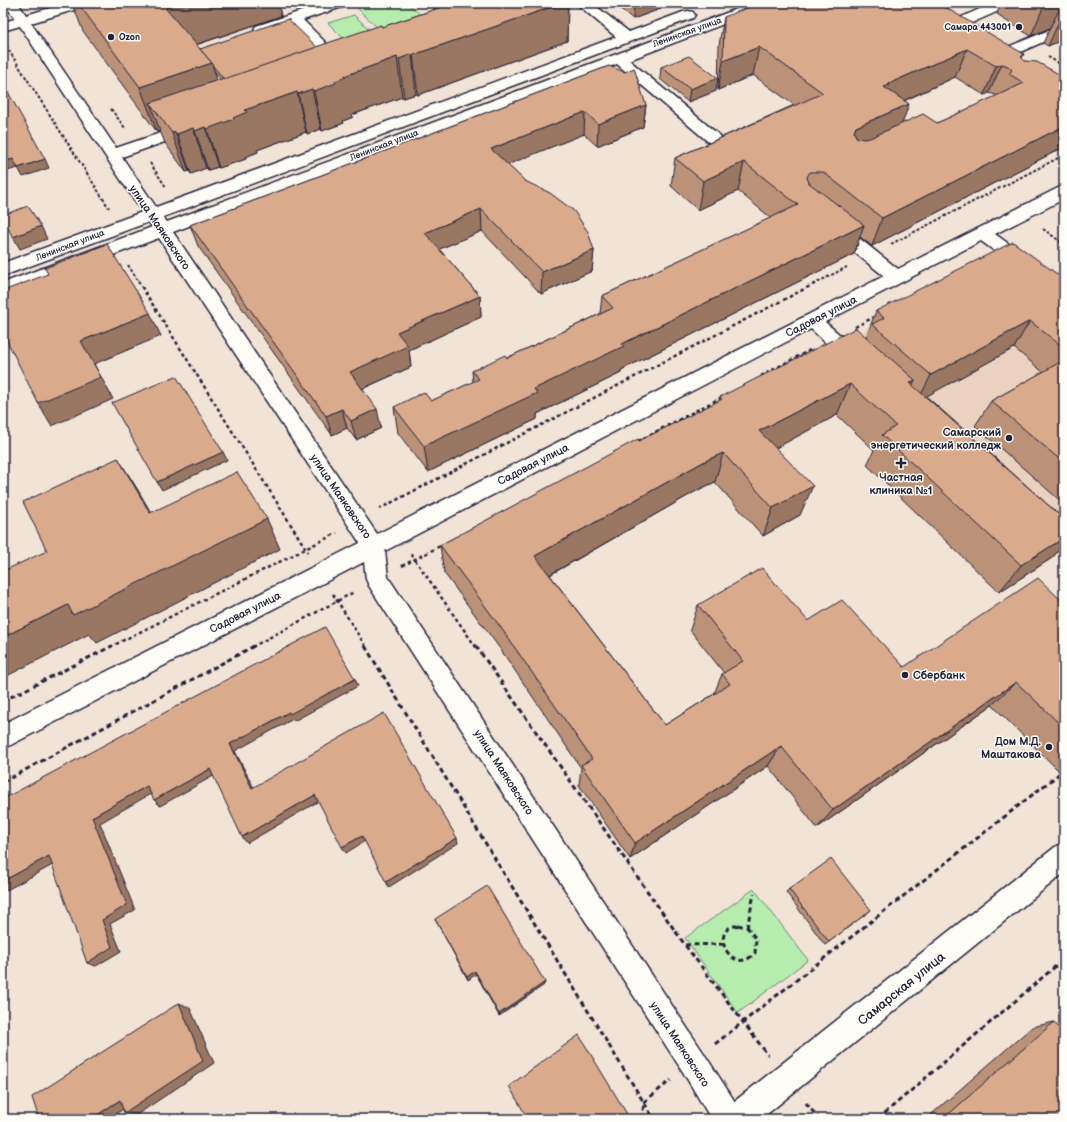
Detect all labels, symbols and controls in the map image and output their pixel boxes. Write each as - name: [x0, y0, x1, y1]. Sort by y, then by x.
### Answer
- street label: Ленинская улица: [650, 15, 724, 50]
- place label: Самара 443001: [944, 22, 1011, 33]
- marker: Самара 443001: [1014, 22, 1024, 32]
- marker: Ozon: [106, 32, 116, 42]
- place label: Ozon: [119, 32, 140, 43]
- street label: Ленинская улица: [347, 127, 421, 164]
- street label: улица Маяковского: [127, 183, 193, 272]
- street label: Ленинская улица: [33, 227, 107, 264]
- street label: Садовая улица: [783, 293, 859, 340]
- place label: Самарский энергетический колледж: [871, 426, 1001, 452]
- marker: Самарский энергетический колледж: [1004, 433, 1014, 443]
- street label: Садовая улица: [495, 441, 571, 488]
- street label: улица Маяковского: [308, 452, 374, 541]
- marker: Частная клиника №1: [895, 457, 907, 469]
- place label: Частная клиника №1: [870, 471, 932, 497]
- street label: Садовая улица: [207, 589, 283, 636]
- place label: Сбербанк: [913, 669, 965, 682]
- marker: Сбербанк: [900, 670, 910, 680]
- street label: улица Маяковского: [471, 727, 536, 818]
- place label: Дом М.Д. Маштакова: [981, 735, 1042, 761]
- marker: Дом М.Д. Маштакова: [1044, 742, 1054, 752]
- street label: Самарская улица: [855, 949, 949, 1029]
- street label: улица Маяковского: [647, 999, 712, 1090]

